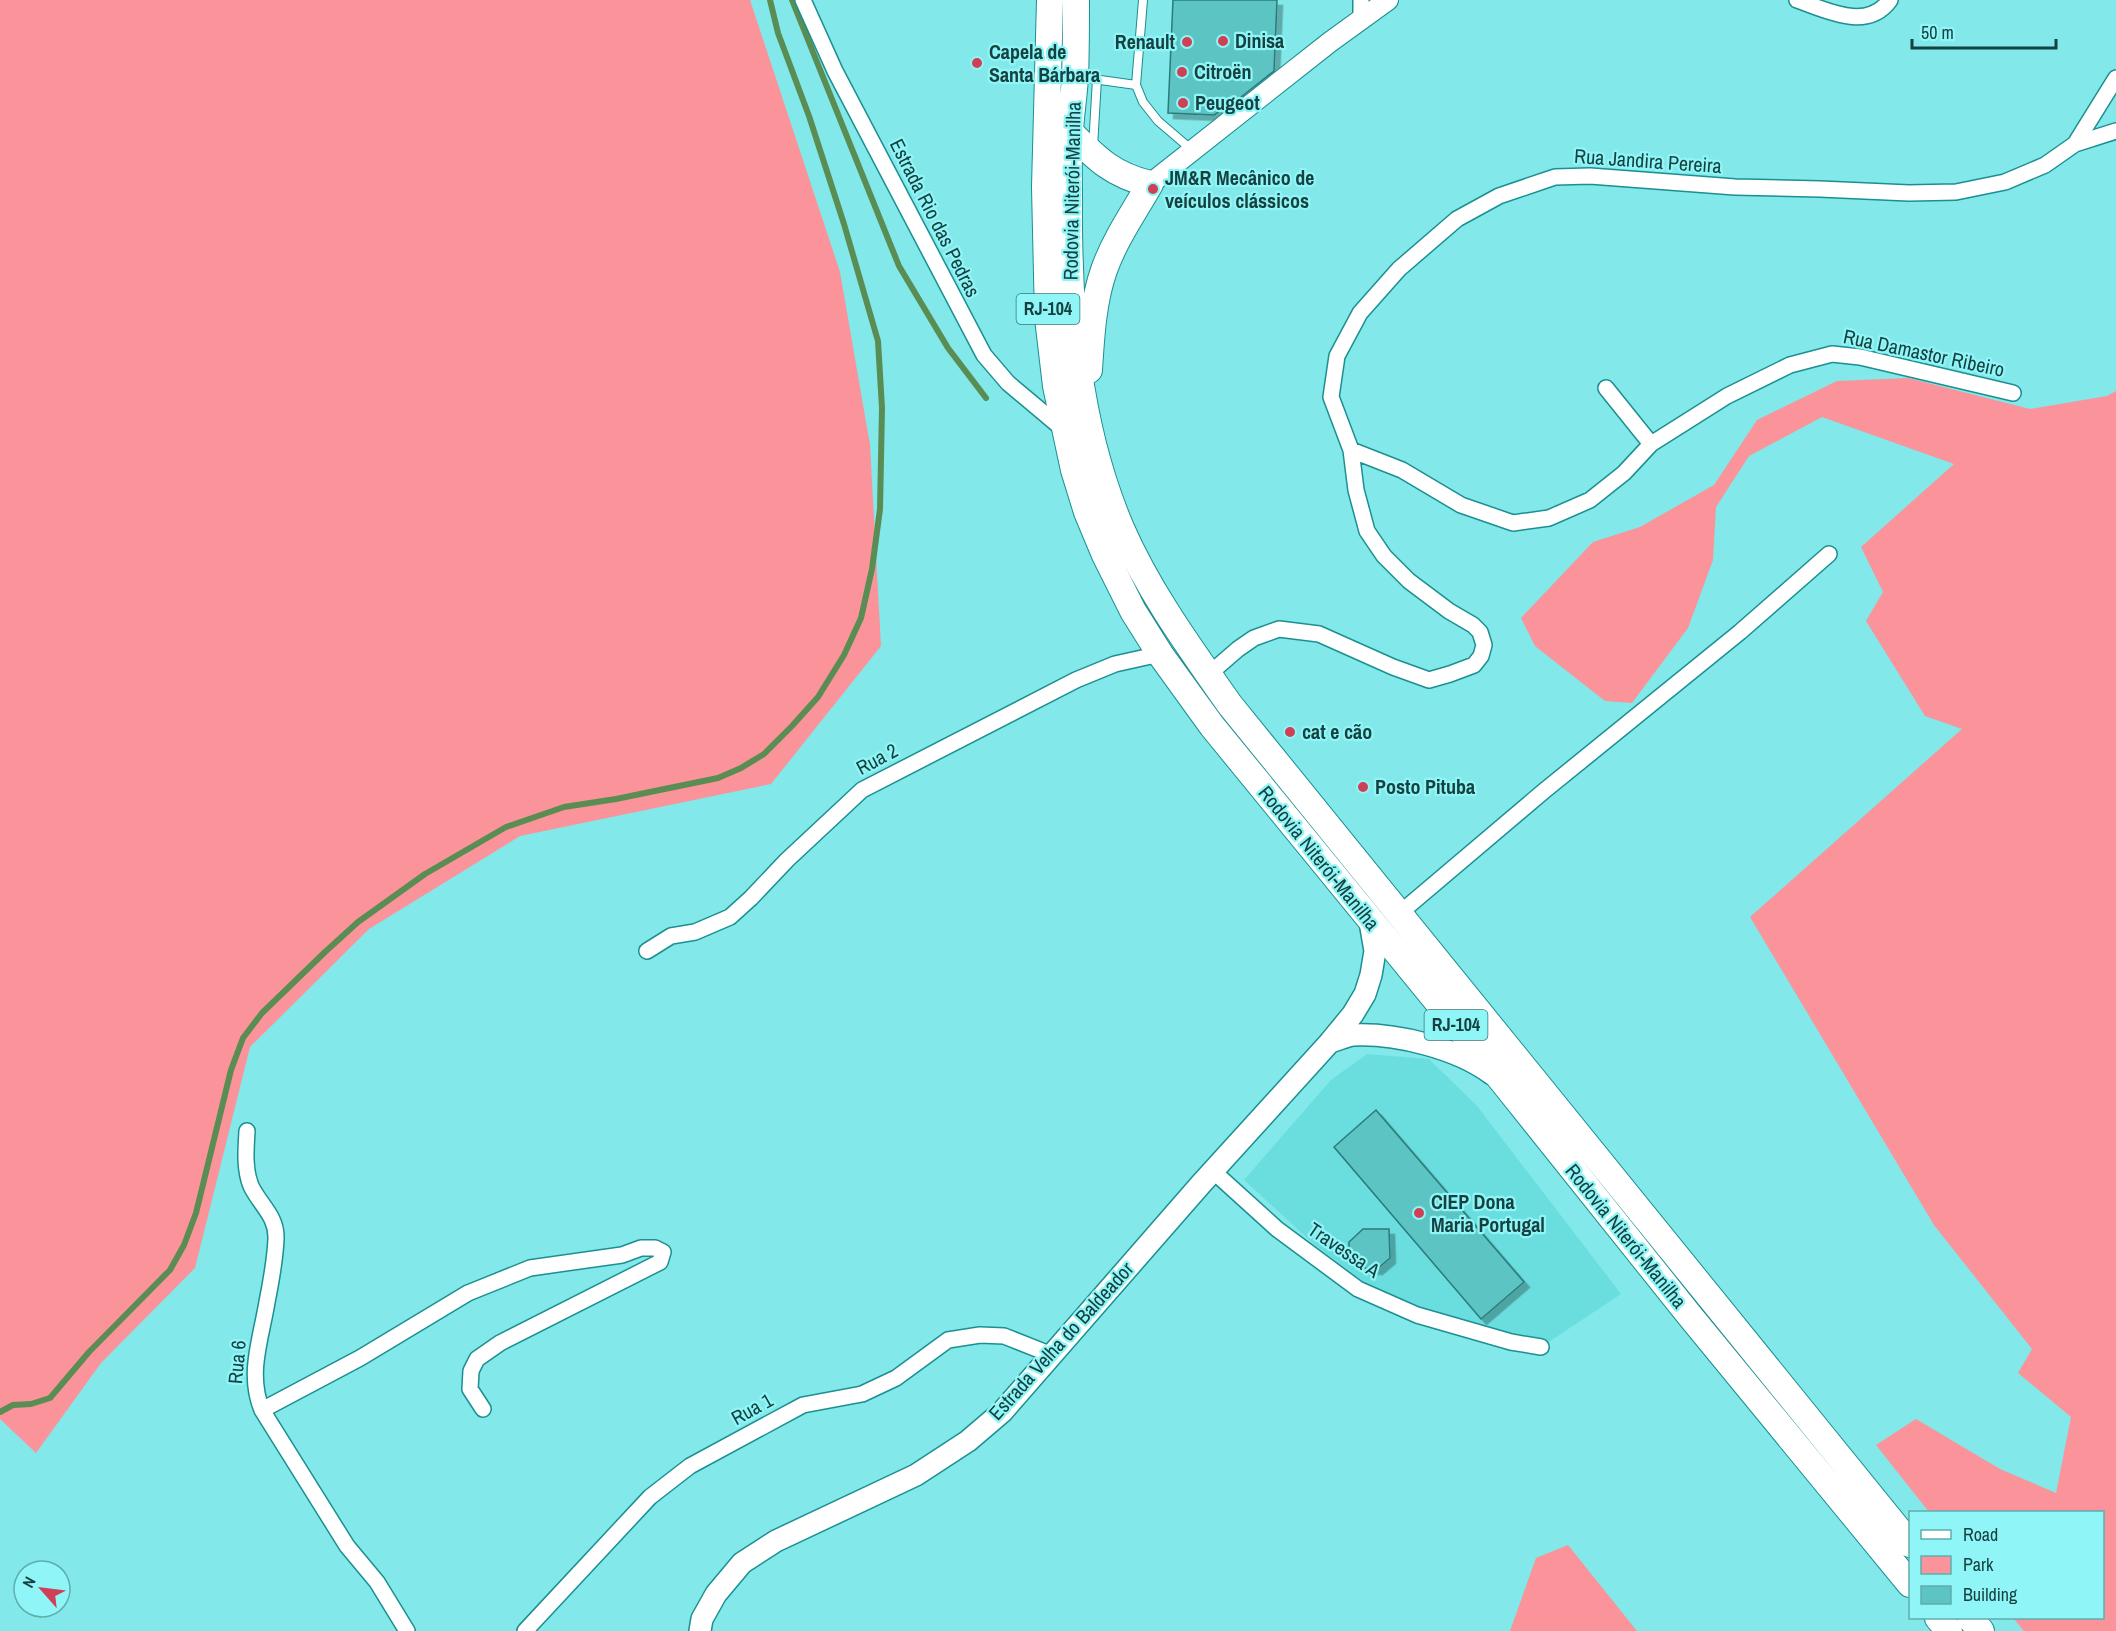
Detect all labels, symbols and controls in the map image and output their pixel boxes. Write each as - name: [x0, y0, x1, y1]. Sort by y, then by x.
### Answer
- scale bar: [1912, 12, 2056, 50]
- text: 50 m: [1921, 20, 1954, 45]
- place label: Dinisa: [1235, 27, 1284, 54]
- place label: Renault: [1115, 28, 1176, 55]
- marker: Dinisa: [1216, 34, 1230, 48]
- marker: Renault: [1180, 35, 1194, 49]
- place label: Capela de Santa Bárbara: [989, 38, 1100, 88]
- marker: Capela de Santa Bárbara: [970, 56, 984, 70]
- place label: Citroën: [1194, 58, 1251, 85]
- marker: Citroën: [1175, 65, 1189, 79]
- place label: Peugeot: [1195, 89, 1260, 116]
- marker: Peugeot: [1176, 96, 1190, 110]
- street label: Rodovia Niterói-Manilha: [1056, 101, 1087, 281]
- street label: Estrada Rio das Pedras: [884, 134, 987, 301]
- street label: Rua Jandira Pereira: [1573, 142, 1723, 179]
- place label: JM&R Mecânico de veículos clássicos: [1165, 164, 1314, 214]
- marker: JM&R Mecânico de veículos clássicos: [1146, 182, 1160, 196]
- road number: RJ-104: [1016, 294, 1080, 324]
- street label: Rua Damastor Ribeiro: [1841, 322, 2007, 383]
- place label: cat e cão: [1302, 718, 1372, 745]
- marker: cat e cão: [1283, 725, 1297, 739]
- street label: Rua 2: [851, 736, 902, 781]
- place label: Posto Pituba: [1375, 773, 1475, 800]
- street label: Rodovia Niterói-Manilha: [1253, 780, 1386, 936]
- marker: Posto Pituba: [1356, 780, 1370, 794]
- road number: RJ-104: [1424, 1010, 1488, 1040]
- street label: Rodovia Niterói-Manilha: [1560, 1158, 1693, 1314]
- place label: CIEP Dona Maria Portugal: [1431, 1188, 1545, 1238]
- marker: CIEP Dona Maria Portugal: [1412, 1206, 1426, 1220]
- street label: Travessa A: [1303, 1216, 1386, 1284]
- street label: Estrada Velha do Baldeador: [982, 1255, 1139, 1426]
- street label: Rua 6: [221, 1339, 252, 1385]
- street label: Rua 1: [726, 1386, 777, 1431]
- legend: [1909, 1511, 2104, 1619]
- text: Road: [1963, 1522, 1998, 1547]
- text: Park: [1963, 1552, 1994, 1577]
- north arrow: [12, 1559, 72, 1619]
- text: N: [17, 1573, 41, 1591]
- text: Building: [1963, 1582, 2018, 1607]

